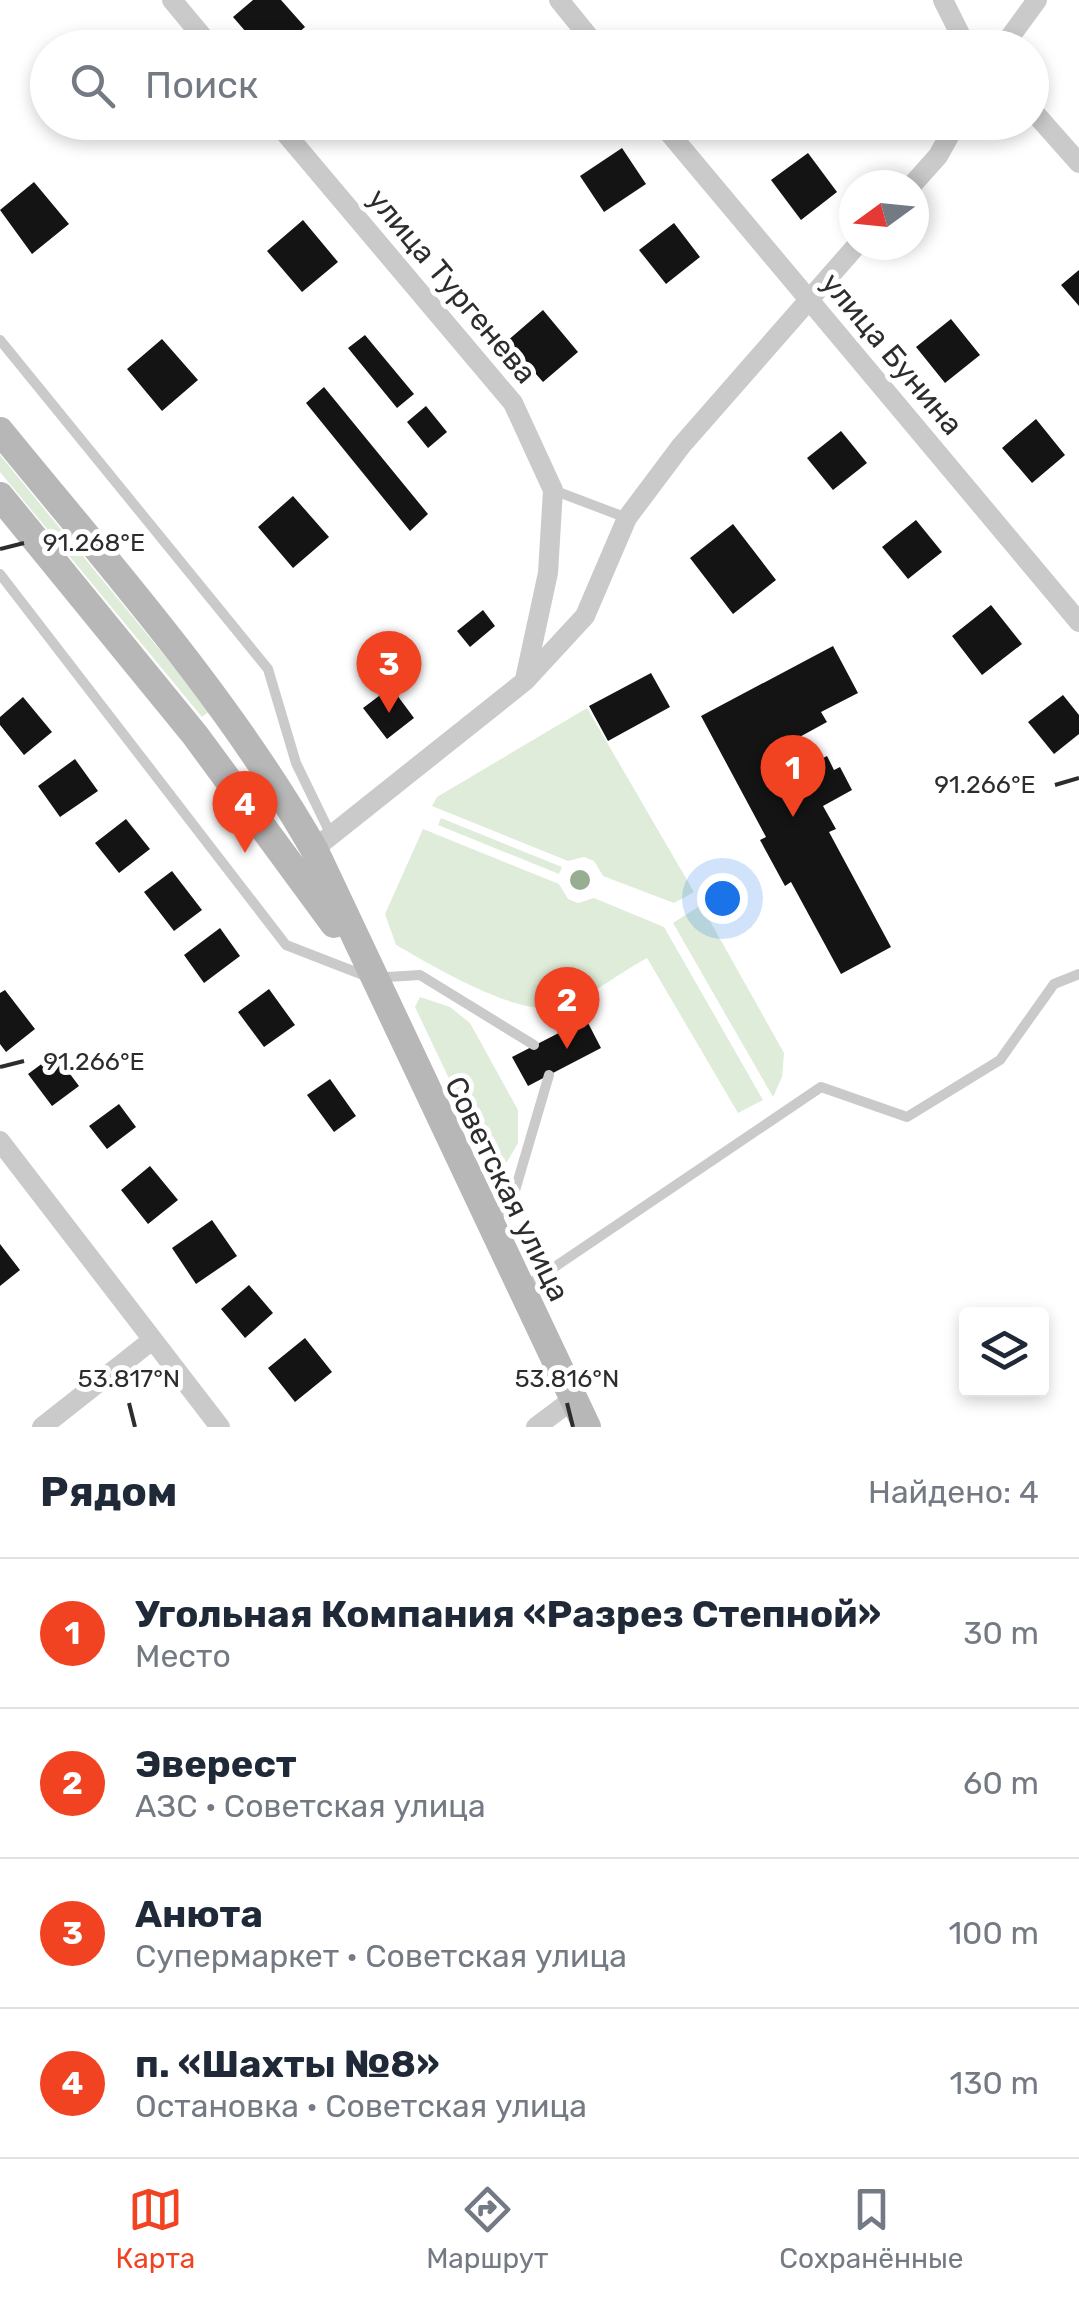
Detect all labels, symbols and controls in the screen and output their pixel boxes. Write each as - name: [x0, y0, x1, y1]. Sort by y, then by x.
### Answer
- search box: [30, 30, 1049, 140]
- icon: search: [65, 58, 120, 113]
- text: Поиск: [145, 62, 258, 108]
- north arrow: [839, 170, 929, 260]
- street label: улица Тургенева: [360, 181, 544, 391]
- street label: улица Бунина: [814, 266, 970, 442]
- text: 91.268°E: [43, 528, 145, 557]
- pin: 3: [356, 630, 422, 713]
- pin: 1: [760, 734, 826, 817]
- pin: 4: [212, 770, 278, 853]
- text: 91.266°E: [934, 770, 1036, 799]
- your location: [697, 873, 748, 924]
- pin: 2: [534, 966, 600, 1049]
- text: 91.266°E: [43, 1047, 145, 1076]
- street label: Советская улица: [437, 1071, 577, 1307]
- map controls: [959, 1307, 1049, 1397]
- button: layers: [959, 1307, 1049, 1397]
- text: 53.817°N: [78, 1364, 180, 1393]
- text: 53.816°N: [515, 1364, 619, 1393]
- text: Рядом: [40, 1467, 177, 1517]
- text: Найдено: 4: [868, 1473, 1039, 1511]
- text: Угольная Компания «Разрез Степной»: [135, 1591, 881, 1637]
- text: 1: [65, 1614, 80, 1652]
- text: 30 m: [963, 1614, 1039, 1652]
- text: Место: [135, 1637, 231, 1675]
- text: Эверест: [135, 1741, 297, 1787]
- text: 2: [62, 1764, 83, 1802]
- text: 60 m: [963, 1764, 1039, 1802]
- text: АЗС · Советская улица: [135, 1787, 486, 1825]
- text: Анюта: [135, 1891, 263, 1937]
- text: 3: [62, 1914, 83, 1952]
- text: 100 m: [948, 1914, 1039, 1952]
- text: Супермаркет · Советская улица: [135, 1937, 627, 1975]
- text: п. «Шахты №8»: [135, 2041, 440, 2087]
- text: 4: [62, 2064, 83, 2102]
- text: 130 m: [949, 2064, 1039, 2102]
- text: Остановка · Советская улица: [135, 2087, 587, 2125]
- tab: Карта: [115, 2182, 195, 2275]
- tab: Маршрут: [426, 2182, 548, 2275]
- tab: Сохранённые: [779, 2182, 964, 2275]

